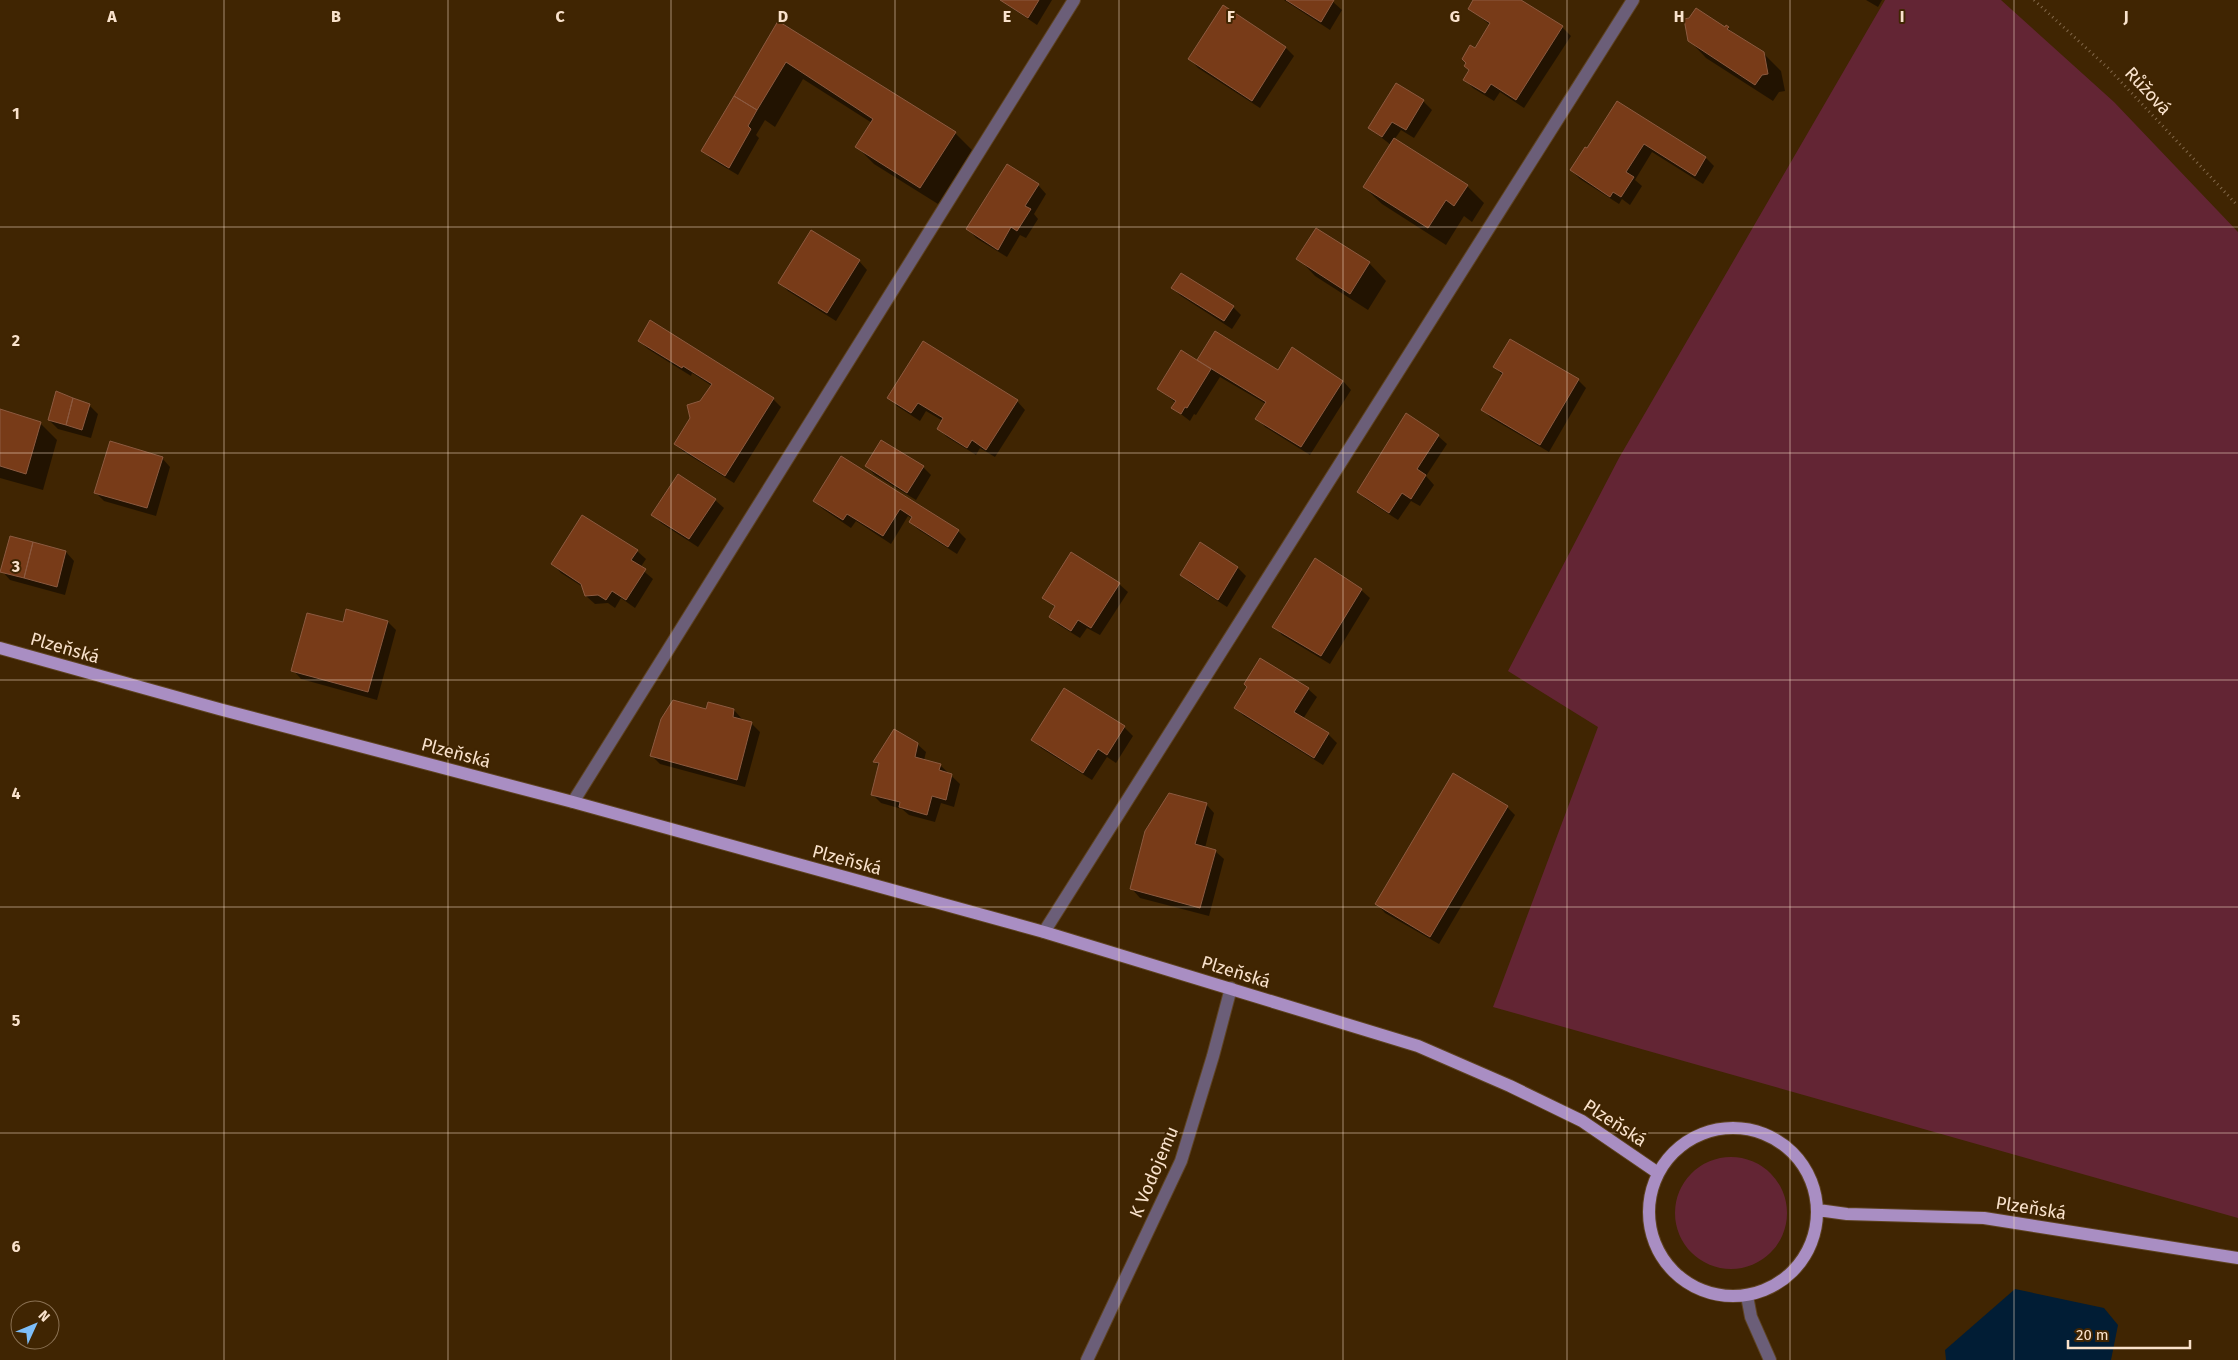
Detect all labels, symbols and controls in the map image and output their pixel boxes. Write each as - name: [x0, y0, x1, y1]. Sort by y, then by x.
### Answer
- text: A: [106, 7, 117, 26]
- text: B: [331, 7, 341, 26]
- text: C: [555, 7, 565, 26]
- text: D: [778, 7, 788, 26]
- text: E: [1003, 7, 1011, 26]
- text: F: [1227, 7, 1235, 26]
- text: G: [1450, 7, 1460, 26]
- text: H: [1674, 7, 1684, 26]
- text: I: [1900, 7, 1904, 26]
- text: J: [2122, 7, 2129, 26]
- street label: Růžová: [2120, 62, 2176, 120]
- text: 1: [12, 104, 20, 123]
- text: 2: [12, 331, 20, 350]
- text: 3: [11, 557, 20, 576]
- street label: Plzeňská: [28, 628, 102, 668]
- street label: Plzeňská: [419, 733, 493, 773]
- text: 4: [11, 784, 21, 803]
- street label: Plzeňská: [810, 840, 884, 880]
- street label: Plzeňská: [1199, 951, 1273, 993]
- text: 5: [12, 1011, 21, 1030]
- street label: Plzeňská: [1579, 1094, 1651, 1152]
- street label: K Vodojemu: [1125, 1123, 1183, 1221]
- street label: Plzeňská: [1994, 1192, 2068, 1224]
- text: 6: [11, 1237, 21, 1256]
- north arrow: [10, 1300, 60, 1350]
- text: N: [35, 1307, 53, 1326]
- scale bar: [2068, 1318, 2190, 1350]
- text: 20 m: [2076, 1326, 2109, 1344]

